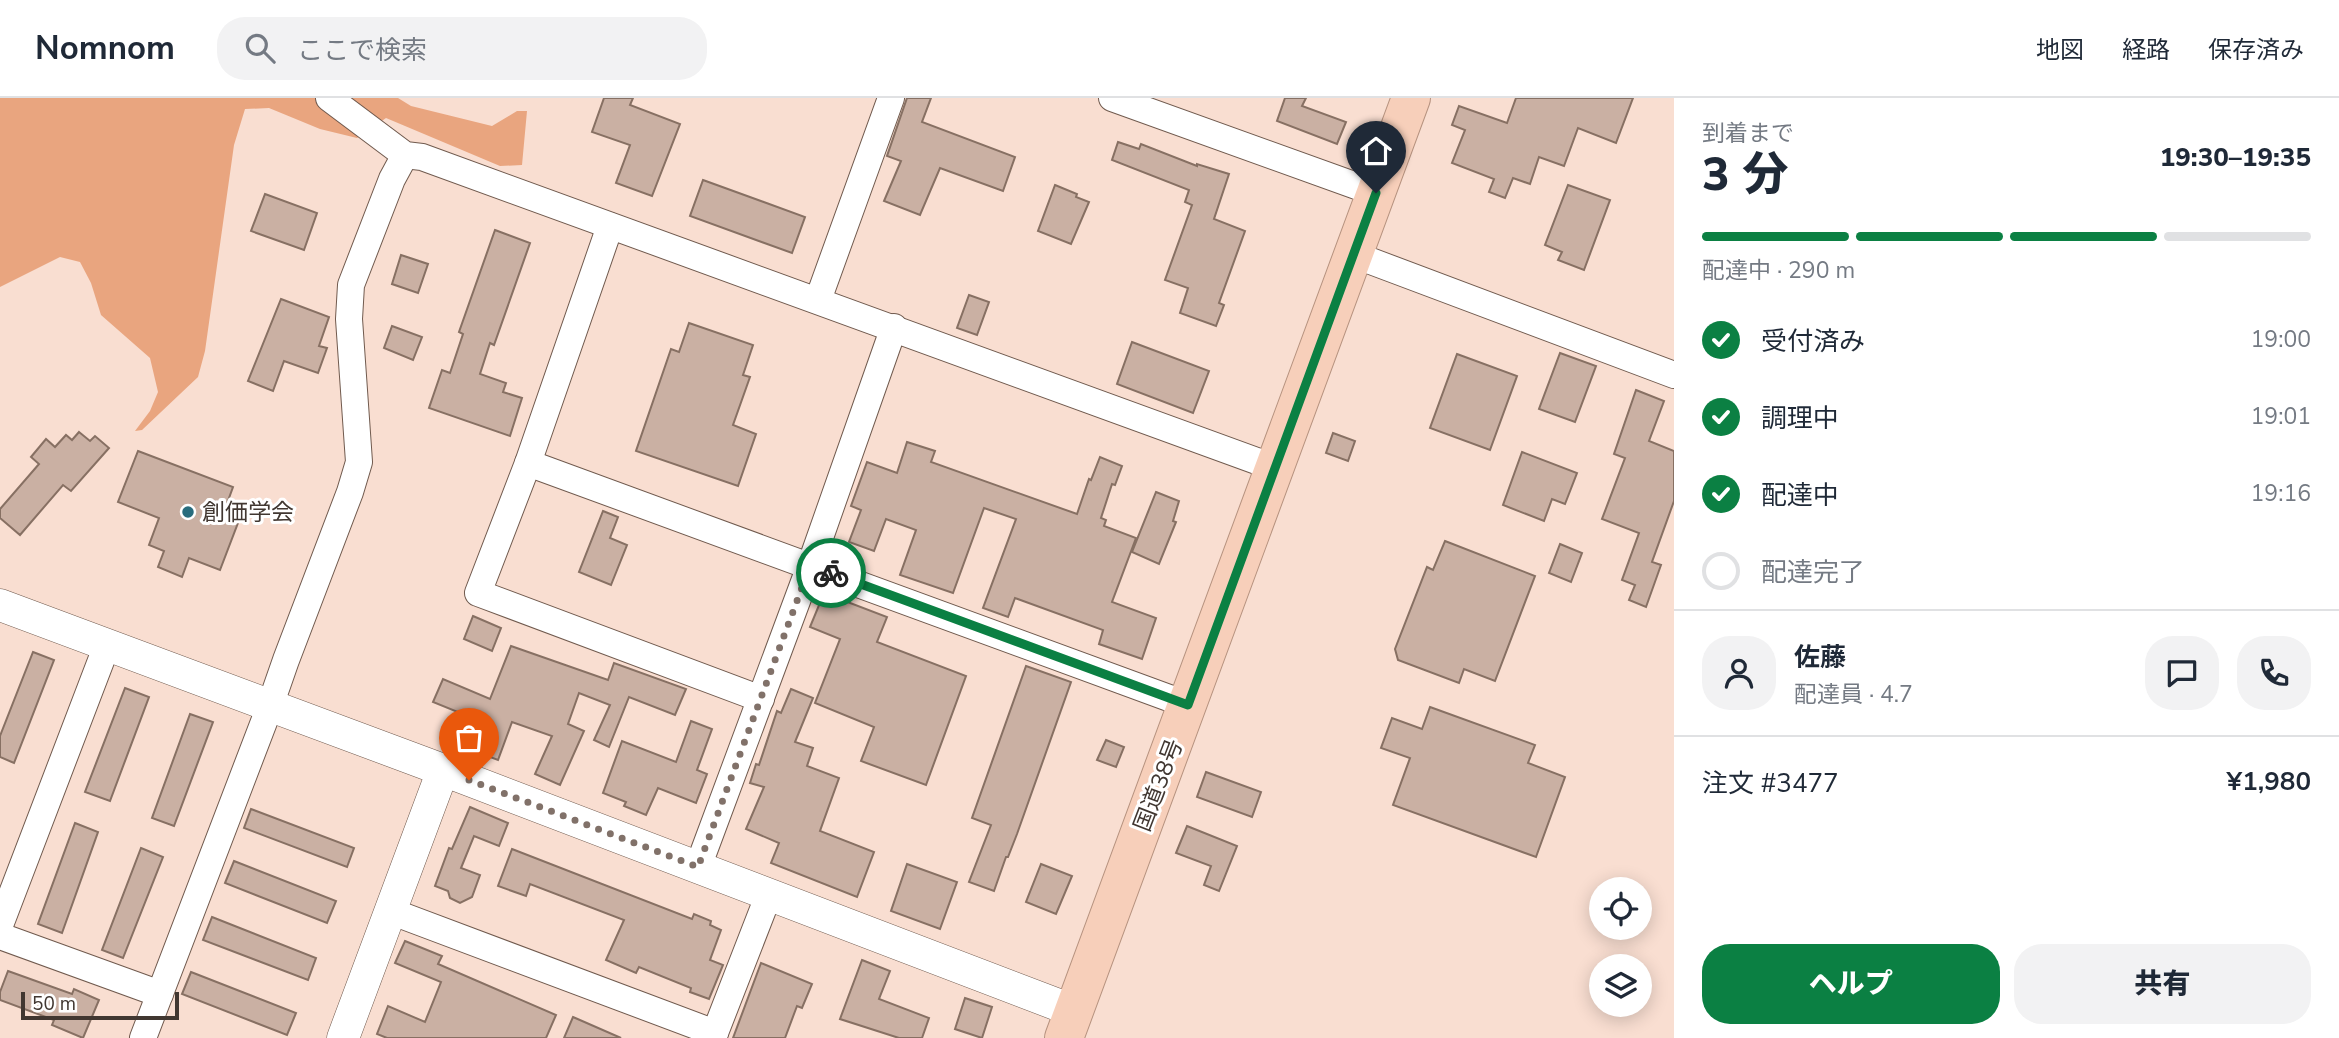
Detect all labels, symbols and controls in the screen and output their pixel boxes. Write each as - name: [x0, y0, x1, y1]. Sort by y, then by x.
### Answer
- search box: [217, 17, 707, 80]
- text: Nomnom: [35, 26, 175, 71]
- icon: search: [241, 29, 279, 67]
- text: ここで検索: [297, 33, 427, 68]
- text: 地図: [2036, 34, 2084, 66]
- text: 経路: [2122, 34, 2170, 66]
- text: 保存済み: [2208, 34, 2304, 66]
- text: 到着まで: [1702, 118, 1794, 149]
- pin: [1346, 121, 1406, 193]
- icon: home: [1357, 132, 1395, 170]
- text: 19:30–19:35: [2160, 140, 2311, 175]
- text: 3 分: [1702, 143, 1788, 206]
- text: 配達中 · 290 m: [1702, 255, 1855, 286]
- icon: check: [1702, 321, 1740, 359]
- text: 受付済み: [1761, 324, 1865, 359]
- text: 19:00: [2251, 324, 2311, 355]
- icon: check: [1702, 398, 1740, 436]
- text: 調理中: [1761, 401, 1839, 436]
- text: 19:01: [2251, 401, 2311, 432]
- icon: check: [1702, 475, 1740, 513]
- text: 配達中: [1761, 478, 1839, 513]
- text: 19:16: [2251, 478, 2311, 509]
- place label: 創価学会: [202, 497, 294, 528]
- marker: 創価学会: [180, 504, 196, 520]
- courier: [796, 538, 866, 608]
- icon: bike: [812, 554, 850, 592]
- text: 配達完了: [1761, 555, 1865, 590]
- button: person: [1702, 636, 1776, 710]
- button: chat: [2145, 636, 2219, 710]
- button: phone: [2237, 636, 2311, 710]
- text: 佐藤: [1794, 640, 1846, 675]
- text: 配達員 · 4.7: [1794, 679, 1913, 710]
- pin: [439, 708, 499, 780]
- icon: bag: [450, 719, 488, 757]
- street label: 国道38号: [1127, 735, 1190, 836]
- text: ¥1,980: [2227, 764, 2311, 799]
- text: 注文 #3477: [1702, 766, 1839, 801]
- map controls: [1589, 877, 1652, 1017]
- button: locate: [1589, 877, 1652, 940]
- button: ヘルプ: [1702, 944, 2000, 1024]
- button: 共有: [2014, 944, 2311, 1024]
- button: layers: [1589, 954, 1652, 1017]
- scale bar: [21, 989, 178, 1021]
- text: 50 m: [32, 991, 76, 1017]

